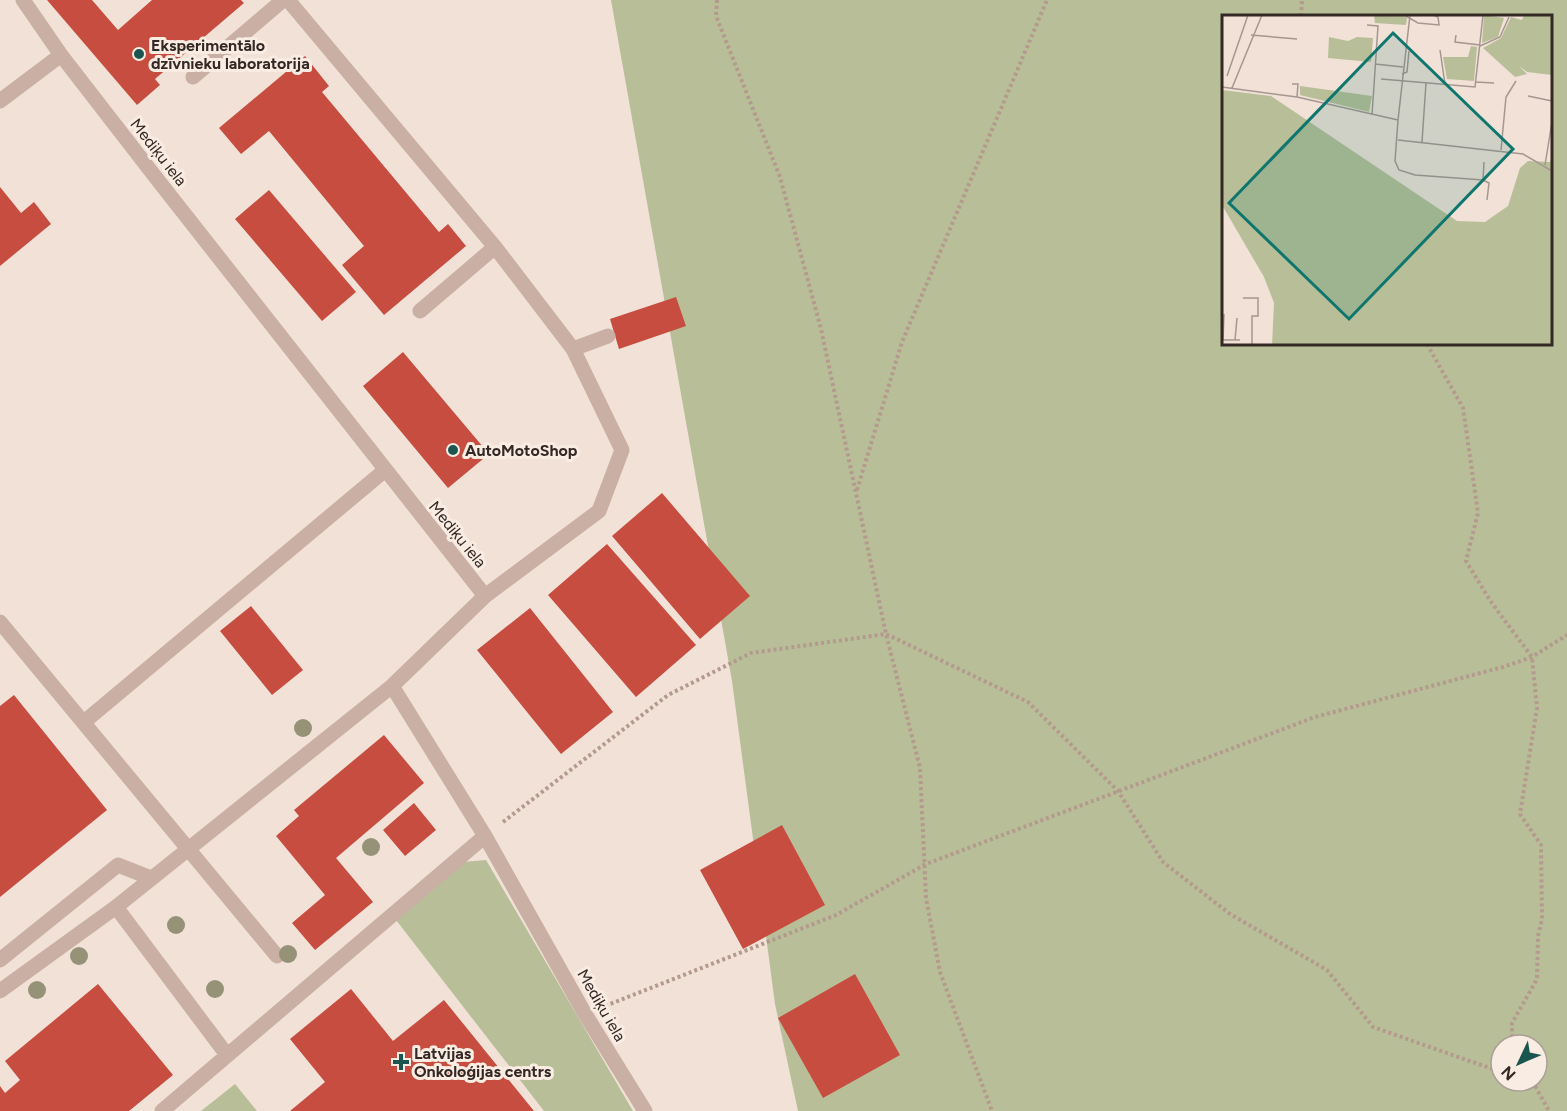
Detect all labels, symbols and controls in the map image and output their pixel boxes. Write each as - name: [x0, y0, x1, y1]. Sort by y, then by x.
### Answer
- inset map: [1222, 15, 1552, 345]
- place label: Eksperimentālo dzīvnieku laboratorija: [151, 36, 310, 73]
- marker: Eksperimentālo dzīvnieku laboratorija: [132, 47, 146, 61]
- street label: Mediķu iela: [126, 115, 191, 190]
- place label: AutoMotoShop: [465, 441, 578, 460]
- marker: AutoMotoShop: [446, 443, 460, 457]
- street label: Mediķu iela: [425, 497, 490, 571]
- street label: Mediķu iela: [573, 966, 630, 1045]
- north arrow: [1489, 1033, 1549, 1093]
- place label: Latvijas Onkoloģijas centrs: [414, 1044, 552, 1081]
- marker: Latvijas Onkoloģijas centrs: [392, 1053, 410, 1071]
- text: N: [1497, 1062, 1520, 1084]

